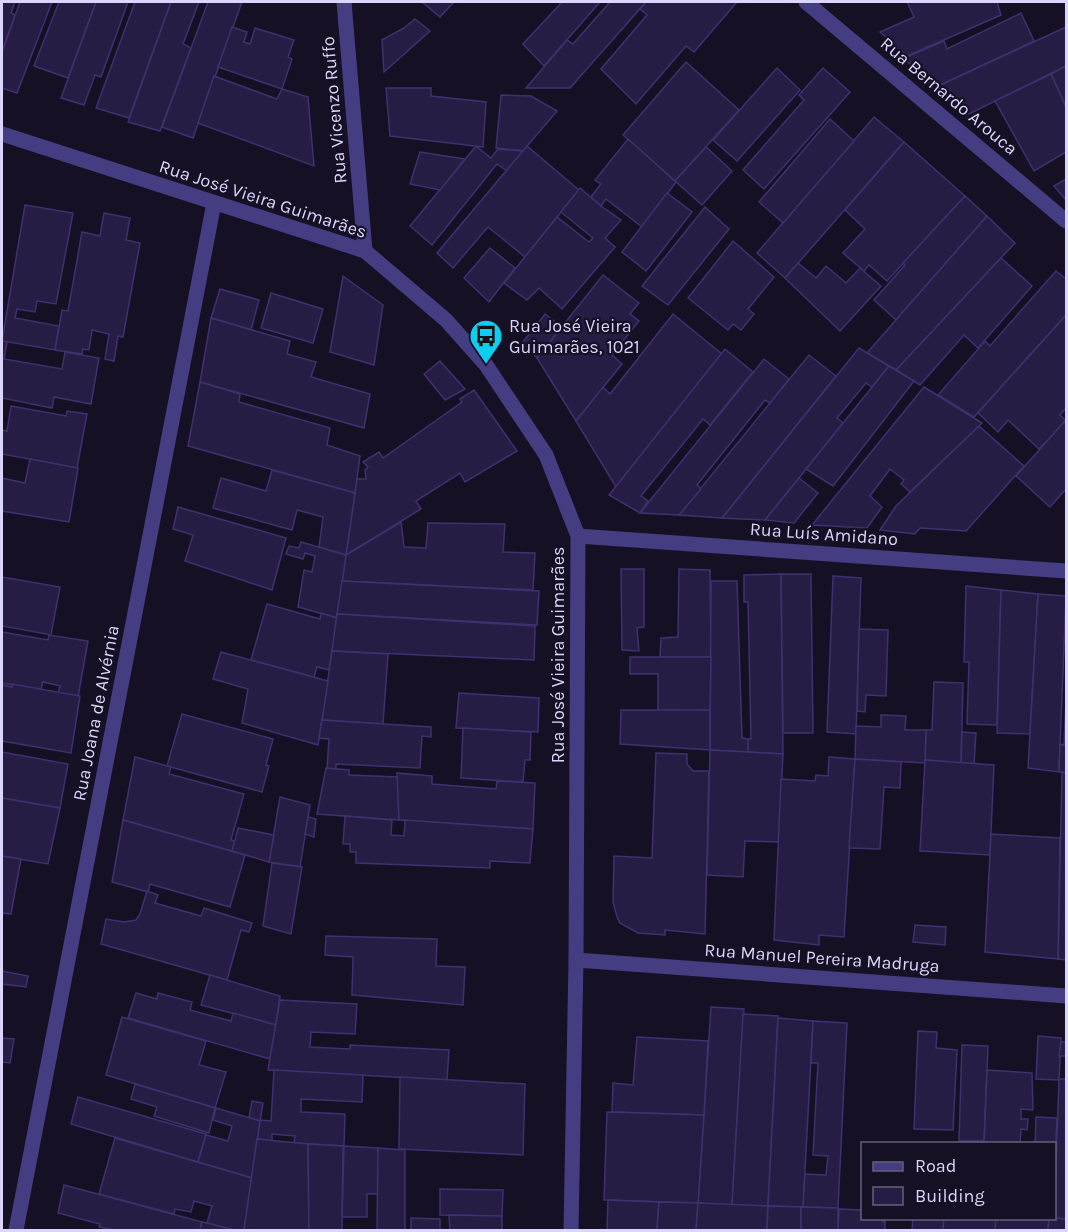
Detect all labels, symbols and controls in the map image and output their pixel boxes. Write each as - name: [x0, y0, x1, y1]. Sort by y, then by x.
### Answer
- street label: Rua Bernardo Arouca: [876, 32, 1022, 160]
- street label: Rua Vicenzo Ruffo: [317, 35, 351, 185]
- street label: Rua José Vieira Guimarães: [157, 155, 369, 243]
- place label: Rua José Vieira Guimarães, 1021: [509, 315, 640, 358]
- bus stop icon: Rua José Vieira Guimarães, 1021: [468, 318, 504, 365]
- street label: Rua Luís Amidano: [749, 518, 899, 550]
- street label: Rua José Vieira Guimarães: [547, 547, 569, 763]
- street label: Rua Joana de Alvérnia: [68, 623, 124, 803]
- street label: Rua Manuel Pereira Madruga: [704, 939, 940, 977]
- legend: [861, 1142, 1056, 1220]
- text: Road: [915, 1155, 956, 1177]
- text: Building: [915, 1185, 985, 1207]

